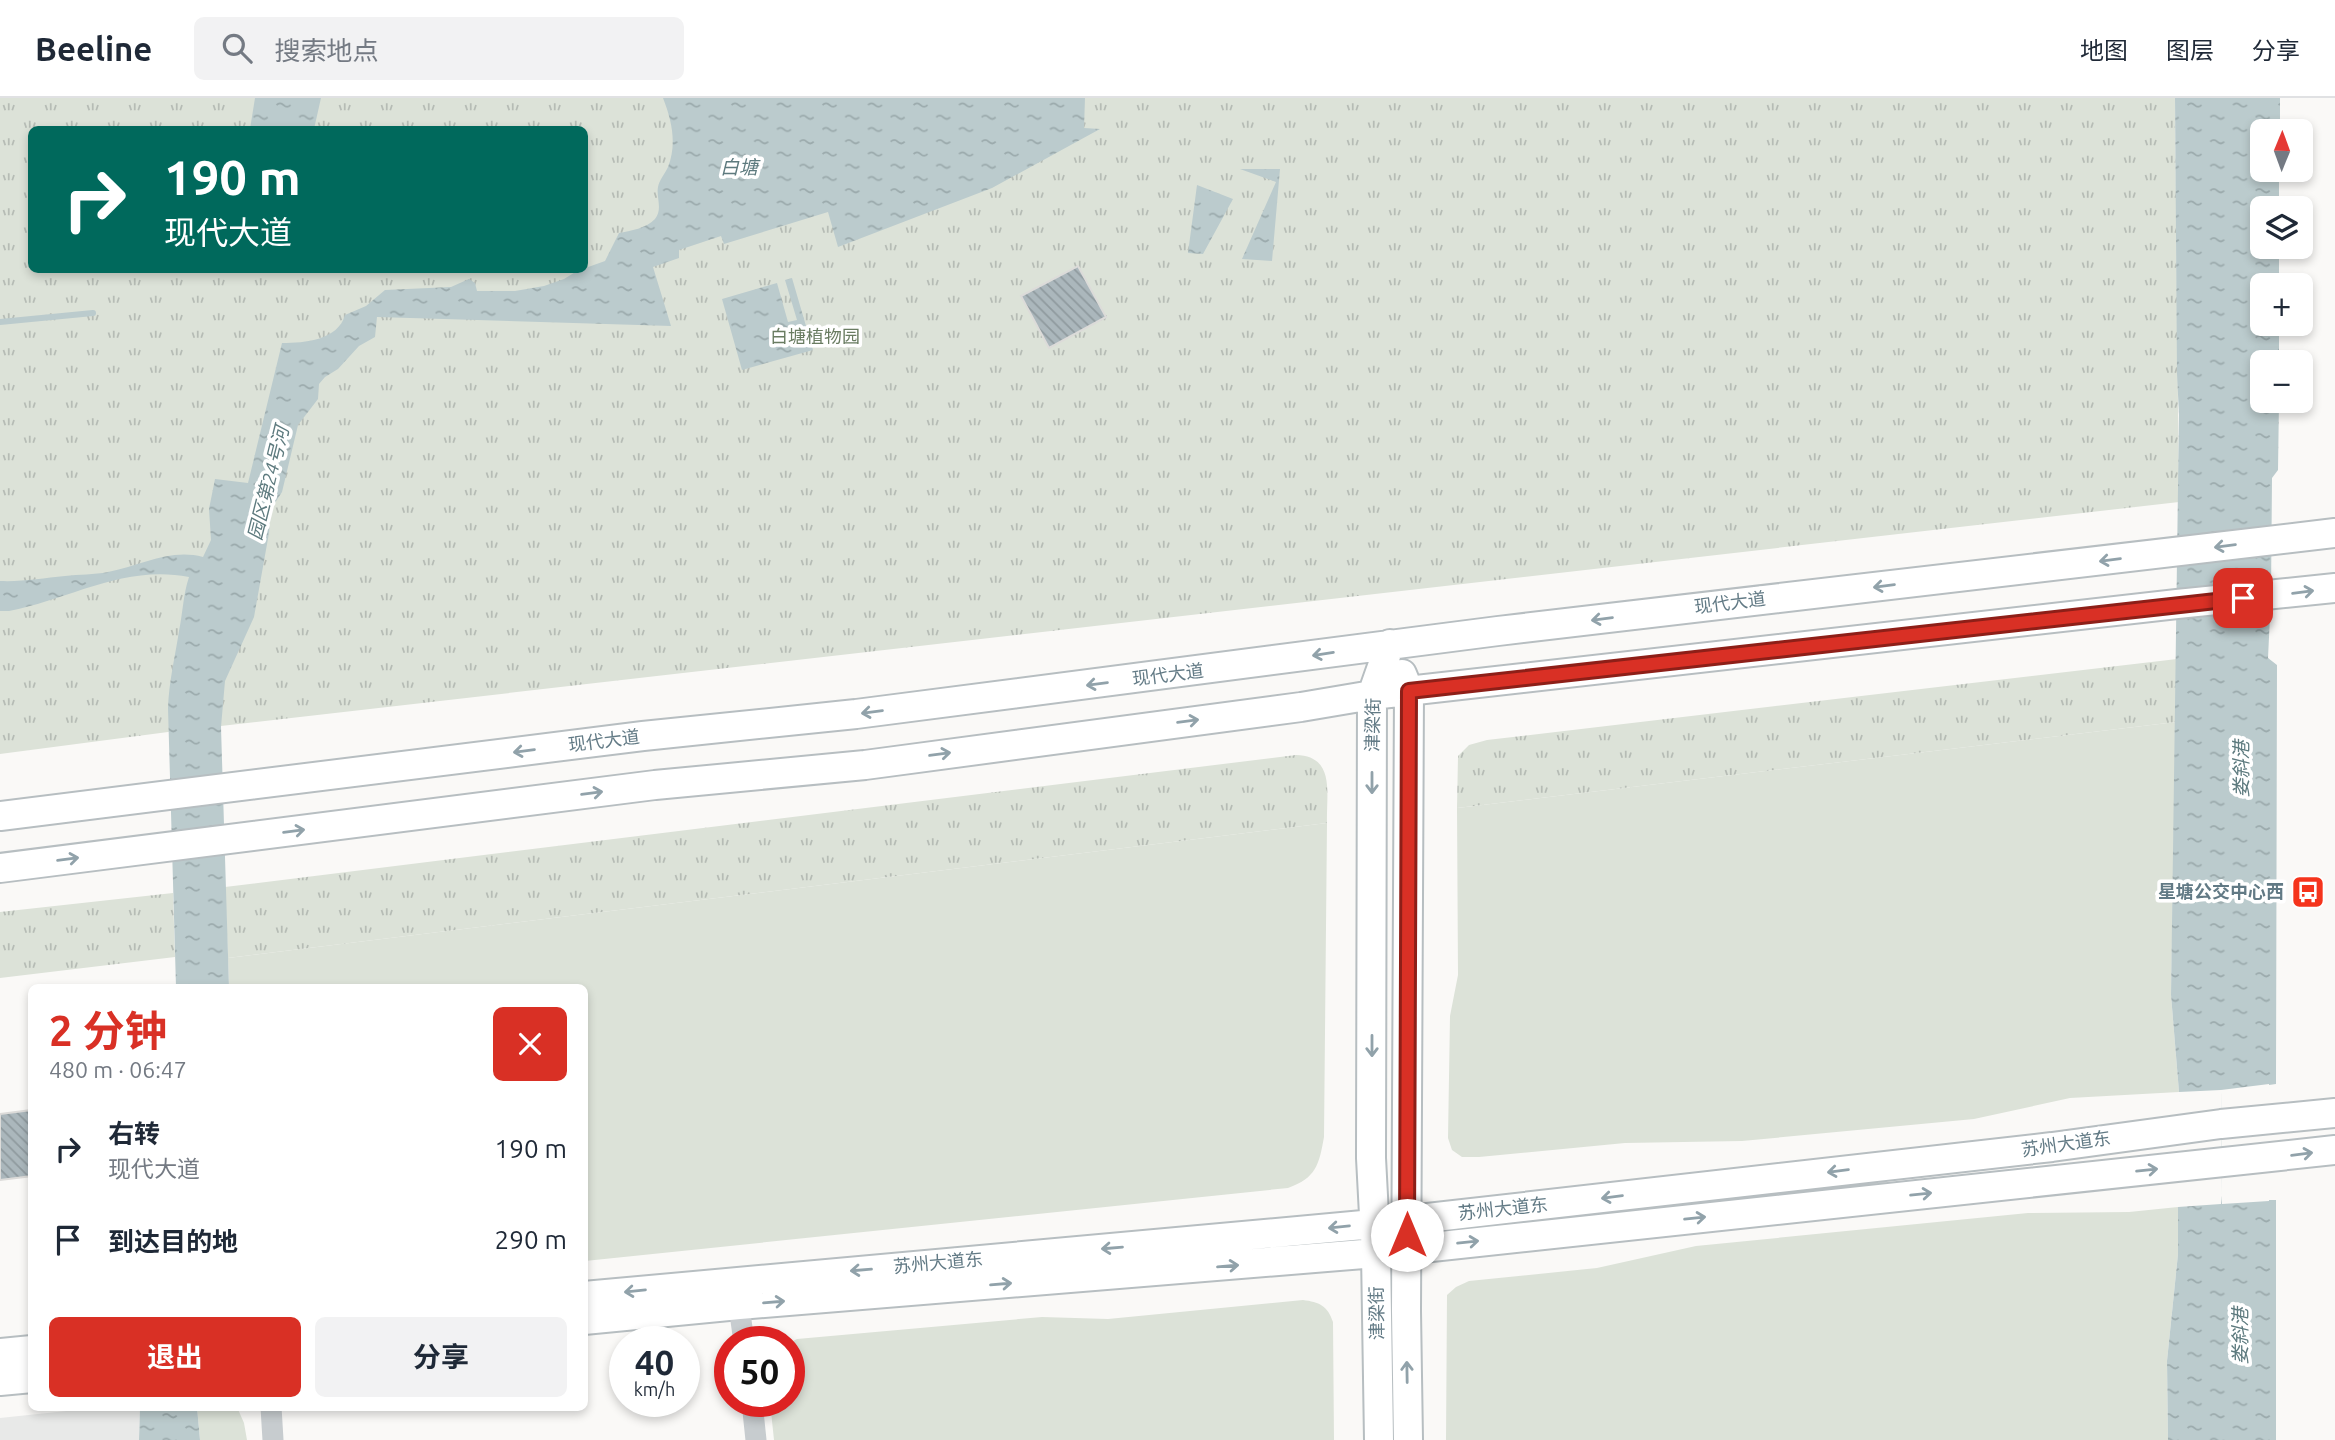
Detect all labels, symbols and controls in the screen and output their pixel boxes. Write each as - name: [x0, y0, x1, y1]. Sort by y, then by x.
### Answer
- search box: [194, 17, 684, 80]
- icon: search: [218, 29, 256, 67]
- text: Beeline: [35, 30, 152, 67]
- text: 搜索地点: [274, 36, 378, 65]
- text: 地图: [2080, 37, 2128, 64]
- text: 图层: [2166, 37, 2214, 64]
- text: 分享: [2252, 37, 2300, 64]
- north arrow: [2250, 119, 2314, 182]
- map controls: [2250, 119, 2313, 413]
- text: 190 m: [164, 149, 301, 204]
- icon: right: [49, 154, 140, 245]
- water label: 白塘: [720, 156, 761, 178]
- button: layers: [2250, 196, 2313, 259]
- text: 现代大道: [164, 214, 292, 250]
- button: +: [2250, 273, 2313, 336]
- park label: 白塘植物园: [770, 326, 860, 346]
- button: −: [2250, 350, 2313, 413]
- water label: 园区第24号河: [243, 420, 294, 542]
- one-way arrow: [2214, 540, 2237, 553]
- one-way arrow: [2099, 553, 2122, 566]
- pin: [2213, 568, 2273, 628]
- one-way arrow: [1873, 579, 1896, 592]
- icon: arrive: [2224, 579, 2262, 617]
- one-way arrow: [2291, 585, 2314, 598]
- street label: 现代大道: [1693, 588, 1767, 616]
- one-way arrow: [1591, 612, 1613, 625]
- one-way arrow: [1312, 648, 1335, 661]
- street label: 现代大道: [1131, 660, 1205, 688]
- one-way arrow: [1086, 677, 1109, 690]
- street label: 津梁街: [1362, 698, 1382, 752]
- one-way arrow: [861, 706, 883, 719]
- one-way arrow: [1177, 715, 1199, 728]
- street label: 现代大道: [567, 726, 641, 754]
- water label: 娄斜港: [2230, 738, 2252, 798]
- one-way arrow: [513, 745, 536, 758]
- one-way arrow: [928, 748, 951, 761]
- one-way arrow: [1365, 771, 1379, 794]
- one-way arrow: [580, 787, 603, 800]
- one-way arrow: [282, 825, 305, 838]
- one-way arrow: [56, 852, 79, 865]
- bus stop icon: 星塘公交中心西: [2289, 873, 2327, 911]
- place label: 星塘公交中心西: [2158, 881, 2284, 901]
- text: 2 分钟: [49, 1007, 167, 1054]
- button: close: [493, 1007, 567, 1081]
- one-way arrow: [1365, 1035, 1379, 1058]
- text: 480 m · 06:47: [49, 1057, 187, 1082]
- text: 右转: [108, 1119, 160, 1148]
- street label: 苏州大道东: [2020, 1127, 2112, 1159]
- icon: right: [49, 1130, 87, 1168]
- text: 190 m: [495, 1134, 567, 1163]
- one-way arrow: [2290, 1147, 2313, 1160]
- text: 现代大道: [108, 1156, 200, 1181]
- one-way arrow: [2135, 1163, 2158, 1176]
- one-way arrow: [1827, 1165, 1849, 1178]
- one-way arrow: [1909, 1187, 1932, 1200]
- one-way arrow: [1601, 1191, 1623, 1204]
- street label: 苏州大道东: [1457, 1193, 1549, 1223]
- position arrow: [1370, 1198, 1444, 1272]
- one-way arrow: [1683, 1211, 1706, 1224]
- icon: arrive: [49, 1221, 87, 1259]
- one-way arrow: [1328, 1221, 1350, 1234]
- text: 290 m: [495, 1225, 567, 1254]
- text: 到达目的地: [108, 1227, 238, 1256]
- one-way arrow: [1457, 1235, 1479, 1248]
- one-way arrow: [1101, 1242, 1124, 1255]
- street label: 苏州大道东: [892, 1248, 984, 1276]
- one-way arrow: [1216, 1259, 1239, 1272]
- one-way arrow: [850, 1264, 873, 1277]
- one-way arrow: [989, 1277, 1012, 1290]
- one-way arrow: [624, 1284, 646, 1297]
- street label: 津梁街: [1366, 1286, 1386, 1340]
- one-way arrow: [763, 1295, 785, 1308]
- water label: 娄斜港: [2229, 1305, 2251, 1365]
- button: 退出: [49, 1317, 301, 1397]
- button: 分享: [315, 1317, 567, 1397]
- speed limit sign: 50: [714, 1326, 805, 1417]
- text: 40: [635, 1342, 674, 1382]
- one-way arrow: [1400, 1361, 1414, 1384]
- text: km/h: [634, 1379, 675, 1399]

